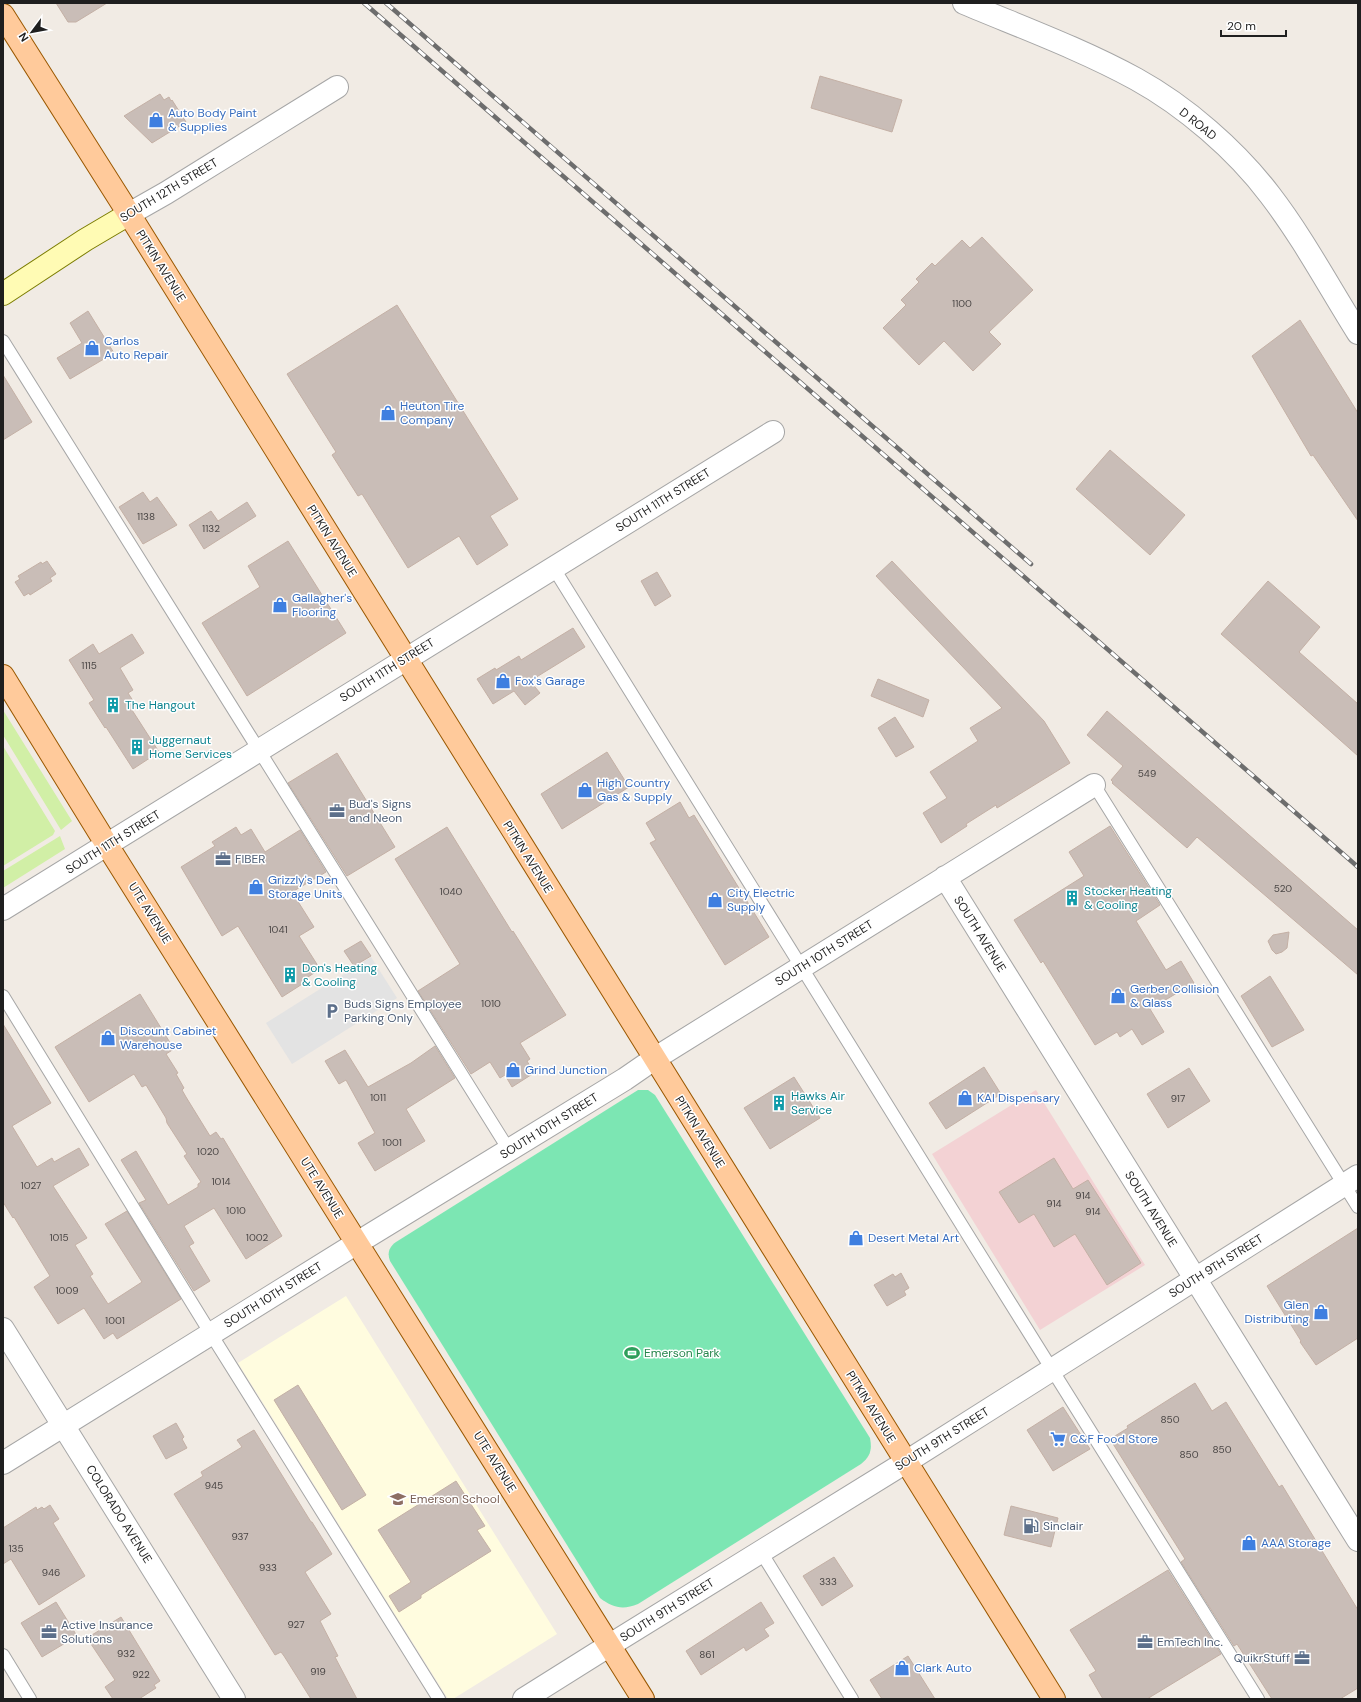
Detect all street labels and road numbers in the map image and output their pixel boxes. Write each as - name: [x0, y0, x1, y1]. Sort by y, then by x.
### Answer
- street label: D ROAD: [1176, 104, 1220, 144]
- street label: SOUTH 12TH STREET: [117, 154, 221, 226]
- street label: PITKIN AVENUE: [132, 227, 190, 305]
- street label: SOUTH 11TH STREET: [613, 464, 714, 536]
- street label: PITKIN AVENUE: [303, 502, 361, 580]
- street label: SOUTH 11TH STREET: [337, 634, 438, 706]
- street label: SOUTH 11TH STREET: [63, 806, 164, 878]
- street label: PITKIN AVENUE: [499, 818, 557, 896]
- street label: UTE AVENUE: [125, 879, 175, 947]
- street label: SOUTH AVENUE: [950, 893, 1010, 975]
- street label: SOUTH 10TH STREET: [772, 916, 876, 990]
- street label: SOUTH 10TH STREET: [497, 1089, 601, 1163]
- street label: PITKIN AVENUE: [671, 1093, 729, 1171]
- street label: UTE AVENUE: [297, 1154, 347, 1222]
- street label: SOUTH AVENUE: [1121, 1168, 1181, 1250]
- street label: SOUTH 9TH STREET: [1166, 1230, 1266, 1301]
- street label: SOUTH 10TH STREET: [221, 1258, 325, 1332]
- street label: PITKIN AVENUE: [842, 1368, 900, 1446]
- street label: SOUTH 9TH STREET: [892, 1403, 992, 1474]
- street label: UTE AVENUE: [470, 1428, 520, 1496]
- street label: COLORADO AVENUE: [82, 1462, 156, 1566]
- street label: SOUTH 9TH STREET: [617, 1574, 717, 1645]

